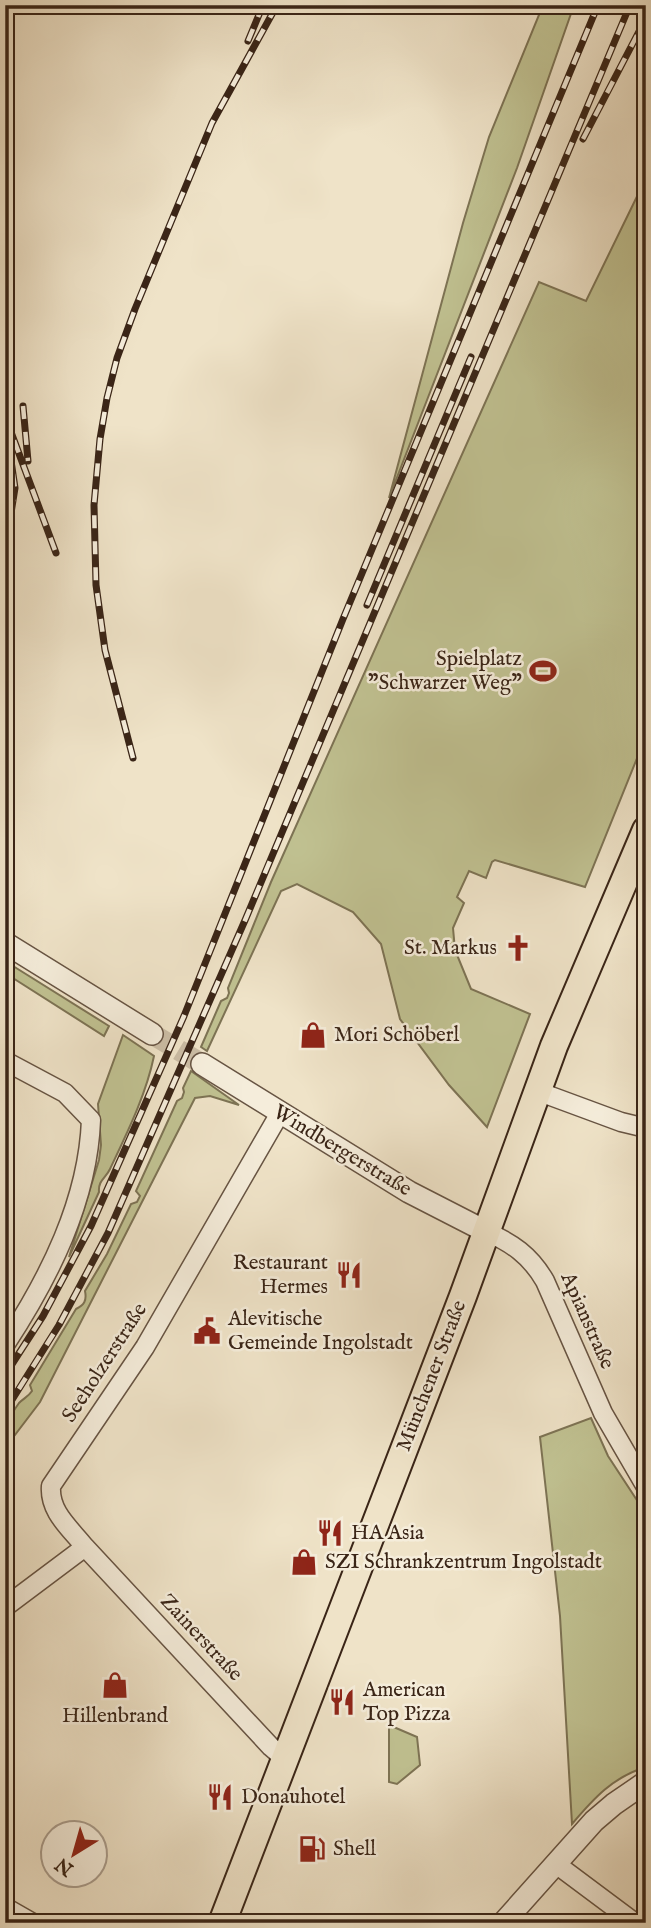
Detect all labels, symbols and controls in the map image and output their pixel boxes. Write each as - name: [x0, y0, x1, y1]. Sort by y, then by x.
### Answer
- place label: Spielplatz "Schwarzer Weg": [368, 646, 522, 697]
- sports icon: Spielplatz "Schwarzer Weg": [528, 656, 558, 686]
- church icon: St. Markus: [503, 933, 533, 963]
- place label: St. Markus: [404, 935, 497, 962]
- shop icon: Mori Schöberl: [298, 1020, 328, 1050]
- place label: Mori Schöberl: [334, 1022, 459, 1049]
- street label: Windbergerstraße: [268, 1099, 417, 1203]
- place label: Restaurant Hermes: [233, 1250, 328, 1301]
- restaurant icon: Restaurant Hermes: [334, 1260, 364, 1290]
- street label: Apianstraße: [553, 1267, 620, 1374]
- street label: Münchener Straße: [391, 1296, 473, 1455]
- street label: Seeholzerstraße: [56, 1298, 154, 1428]
- place label: Alevitische Gemeinde Ingolstadt: [227, 1306, 413, 1357]
- public building icon: Alevitische Gemeinde Ingolstadt: [192, 1316, 222, 1346]
- restaurant icon: HA Asia: [315, 1518, 345, 1548]
- place label: HA Asia: [351, 1520, 425, 1547]
- shop icon: SZI Schrankzentrum Ingolstadt: [289, 1547, 319, 1577]
- place label: SZI Schrankzentrum Ingolstadt: [325, 1549, 602, 1576]
- street label: Zainerstraße: [154, 1589, 249, 1688]
- shop icon: Hillenbrand: [100, 1670, 130, 1700]
- place label: American Top Pizza: [362, 1677, 451, 1728]
- restaurant icon: American Top Pizza: [327, 1687, 357, 1717]
- place label: Hillenbrand: [62, 1703, 169, 1730]
- restaurant icon: Donauhotel: [205, 1782, 235, 1812]
- place label: Donauhotel: [241, 1784, 346, 1811]
- north arrow: [38, 1820, 108, 1890]
- fuel station icon: Shell: [297, 1834, 327, 1864]
- place label: Shell: [333, 1836, 376, 1863]
- text: N: [51, 1851, 80, 1881]

